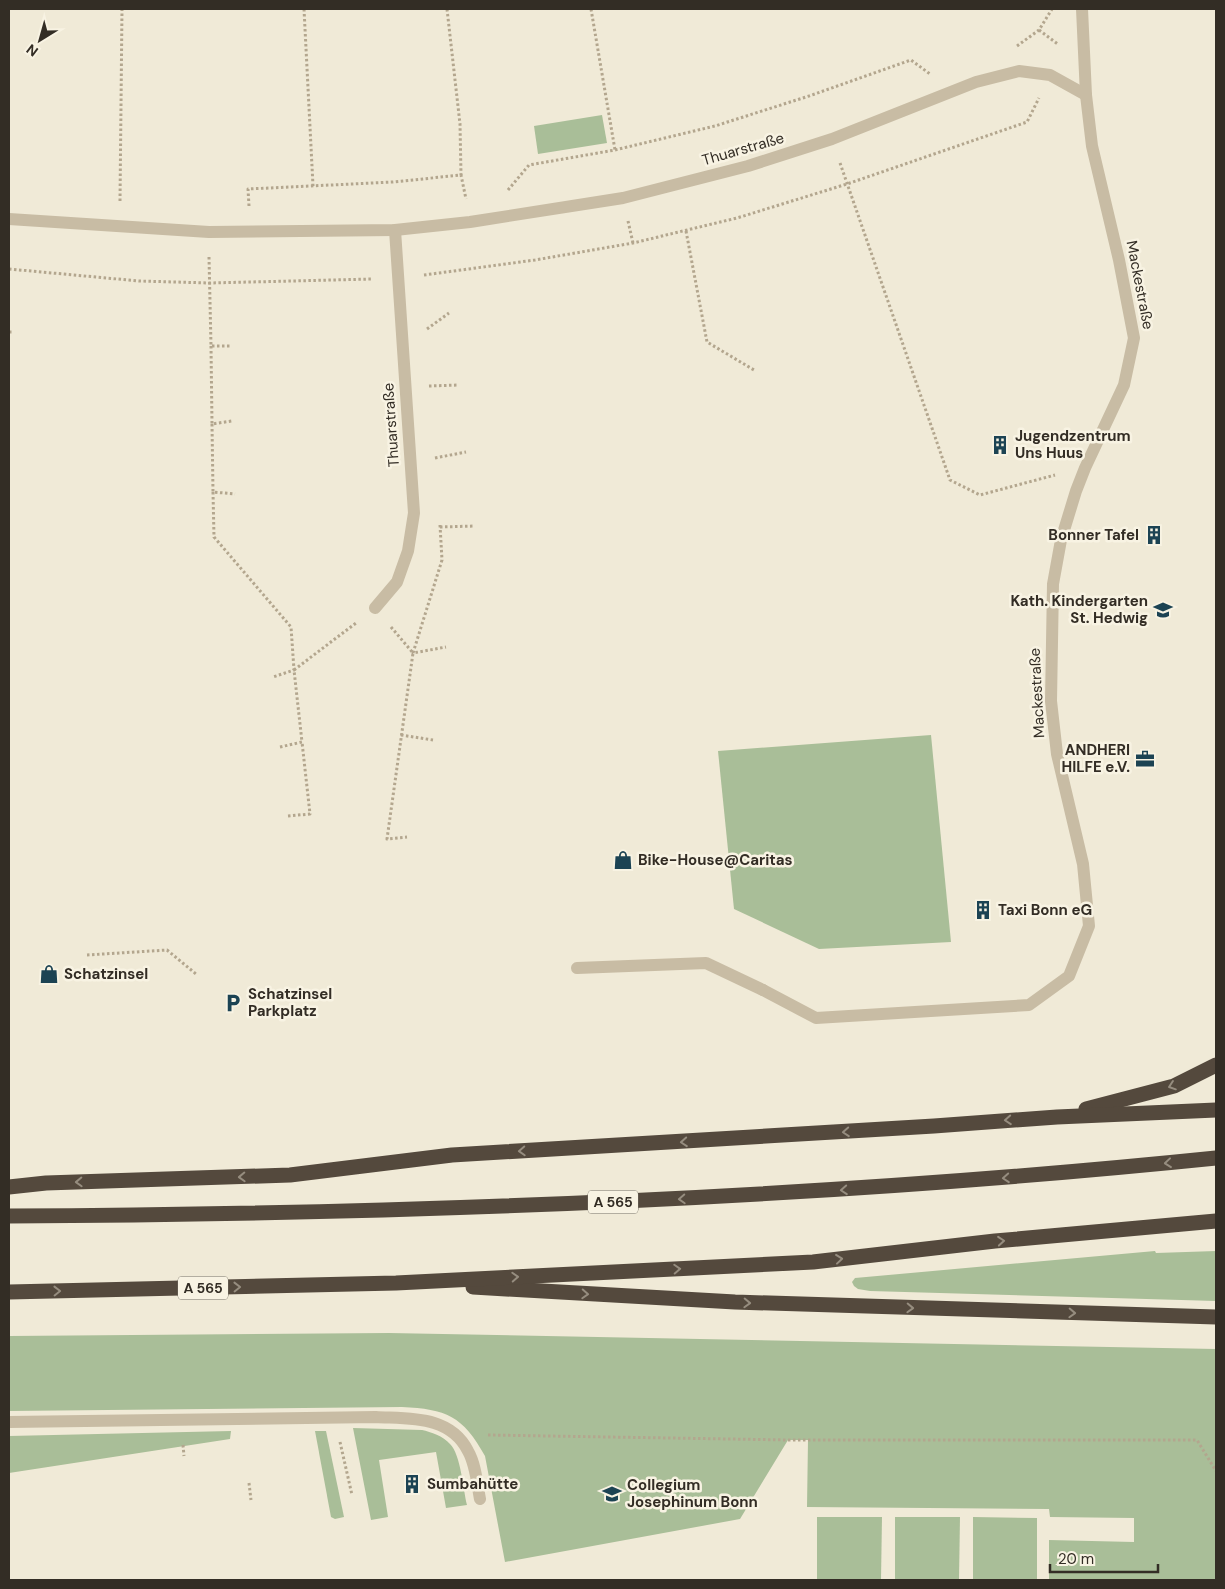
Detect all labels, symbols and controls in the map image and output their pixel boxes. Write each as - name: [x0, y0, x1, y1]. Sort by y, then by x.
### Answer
- north arrow: [15, 15, 65, 65]
- text: N: [23, 40, 42, 61]
- street label: Thuarstraße: [700, 128, 786, 170]
- street label: Mackestraße: [1122, 239, 1158, 331]
- street label: Thuarstraße: [378, 382, 404, 468]
- place label: Jugendzentrum Uns Huus: [1015, 426, 1131, 463]
- building icon: Jugendzentrum Uns Huus: [989, 434, 1011, 456]
- building icon: Bonner Tafel: [1143, 524, 1165, 546]
- place label: Bonner Tafel: [1048, 525, 1139, 545]
- place label: Kath. Kindergarten St. Hedwig: [1011, 591, 1148, 628]
- school or university icon: Kath. Kindergarten St. Hedwig: [1152, 599, 1174, 621]
- street label: Mackestraße: [1025, 648, 1049, 738]
- place label: ANDHERI HILFE e.V.: [1061, 740, 1130, 777]
- office icon: ANDHERI HILFE e.V.: [1134, 748, 1156, 770]
- shop icon: Bike-House@Caritas: [612, 849, 634, 871]
- place label: Bike-House@Caritas: [638, 850, 793, 870]
- building icon: Taxi Bonn eG: [972, 899, 994, 921]
- place label: Taxi Bonn eG: [998, 900, 1092, 920]
- shop icon: Schatzinsel: [38, 963, 60, 985]
- place label: Schatzinsel: [64, 964, 148, 984]
- place label: Schatzinsel Parkplatz: [248, 984, 332, 1021]
- parking icon: Schatzinsel Parkplatz: [222, 992, 244, 1014]
- one-way arrow: [1168, 1080, 1177, 1090]
- one-way arrow: [1004, 1115, 1012, 1126]
- one-way arrow: [842, 1126, 850, 1137]
- one-way arrow: [680, 1136, 688, 1147]
- one-way arrow: [517, 1146, 525, 1157]
- one-way arrow: [1163, 1157, 1171, 1168]
- one-way arrow: [238, 1171, 246, 1182]
- one-way arrow: [1002, 1172, 1010, 1183]
- one-way arrow: [75, 1177, 83, 1188]
- one-way arrow: [840, 1184, 848, 1195]
- road number: A 565: [588, 1190, 638, 1214]
- one-way arrow: [677, 1193, 685, 1204]
- one-way arrow: [997, 1236, 1005, 1247]
- one-way arrow: [836, 1254, 844, 1265]
- one-way arrow: [674, 1263, 682, 1274]
- one-way arrow: [512, 1272, 519, 1282]
- road number: A 565: [178, 1276, 228, 1300]
- one-way arrow: [234, 1282, 242, 1292]
- one-way arrow: [54, 1286, 62, 1296]
- one-way arrow: [581, 1288, 589, 1299]
- one-way arrow: [743, 1297, 751, 1308]
- one-way arrow: [906, 1302, 914, 1313]
- one-way arrow: [1068, 1307, 1076, 1318]
- building icon: Sumbahütte: [401, 1473, 423, 1495]
- place label: Sumbahütte: [427, 1474, 518, 1494]
- place label: Collegium Josephinum Bonn: [627, 1475, 758, 1512]
- school or university icon: Collegium Josephinum Bonn: [601, 1483, 623, 1505]
- scale bar: [1050, 1542, 1158, 1574]
- text: 20 m: [1058, 1549, 1094, 1569]

